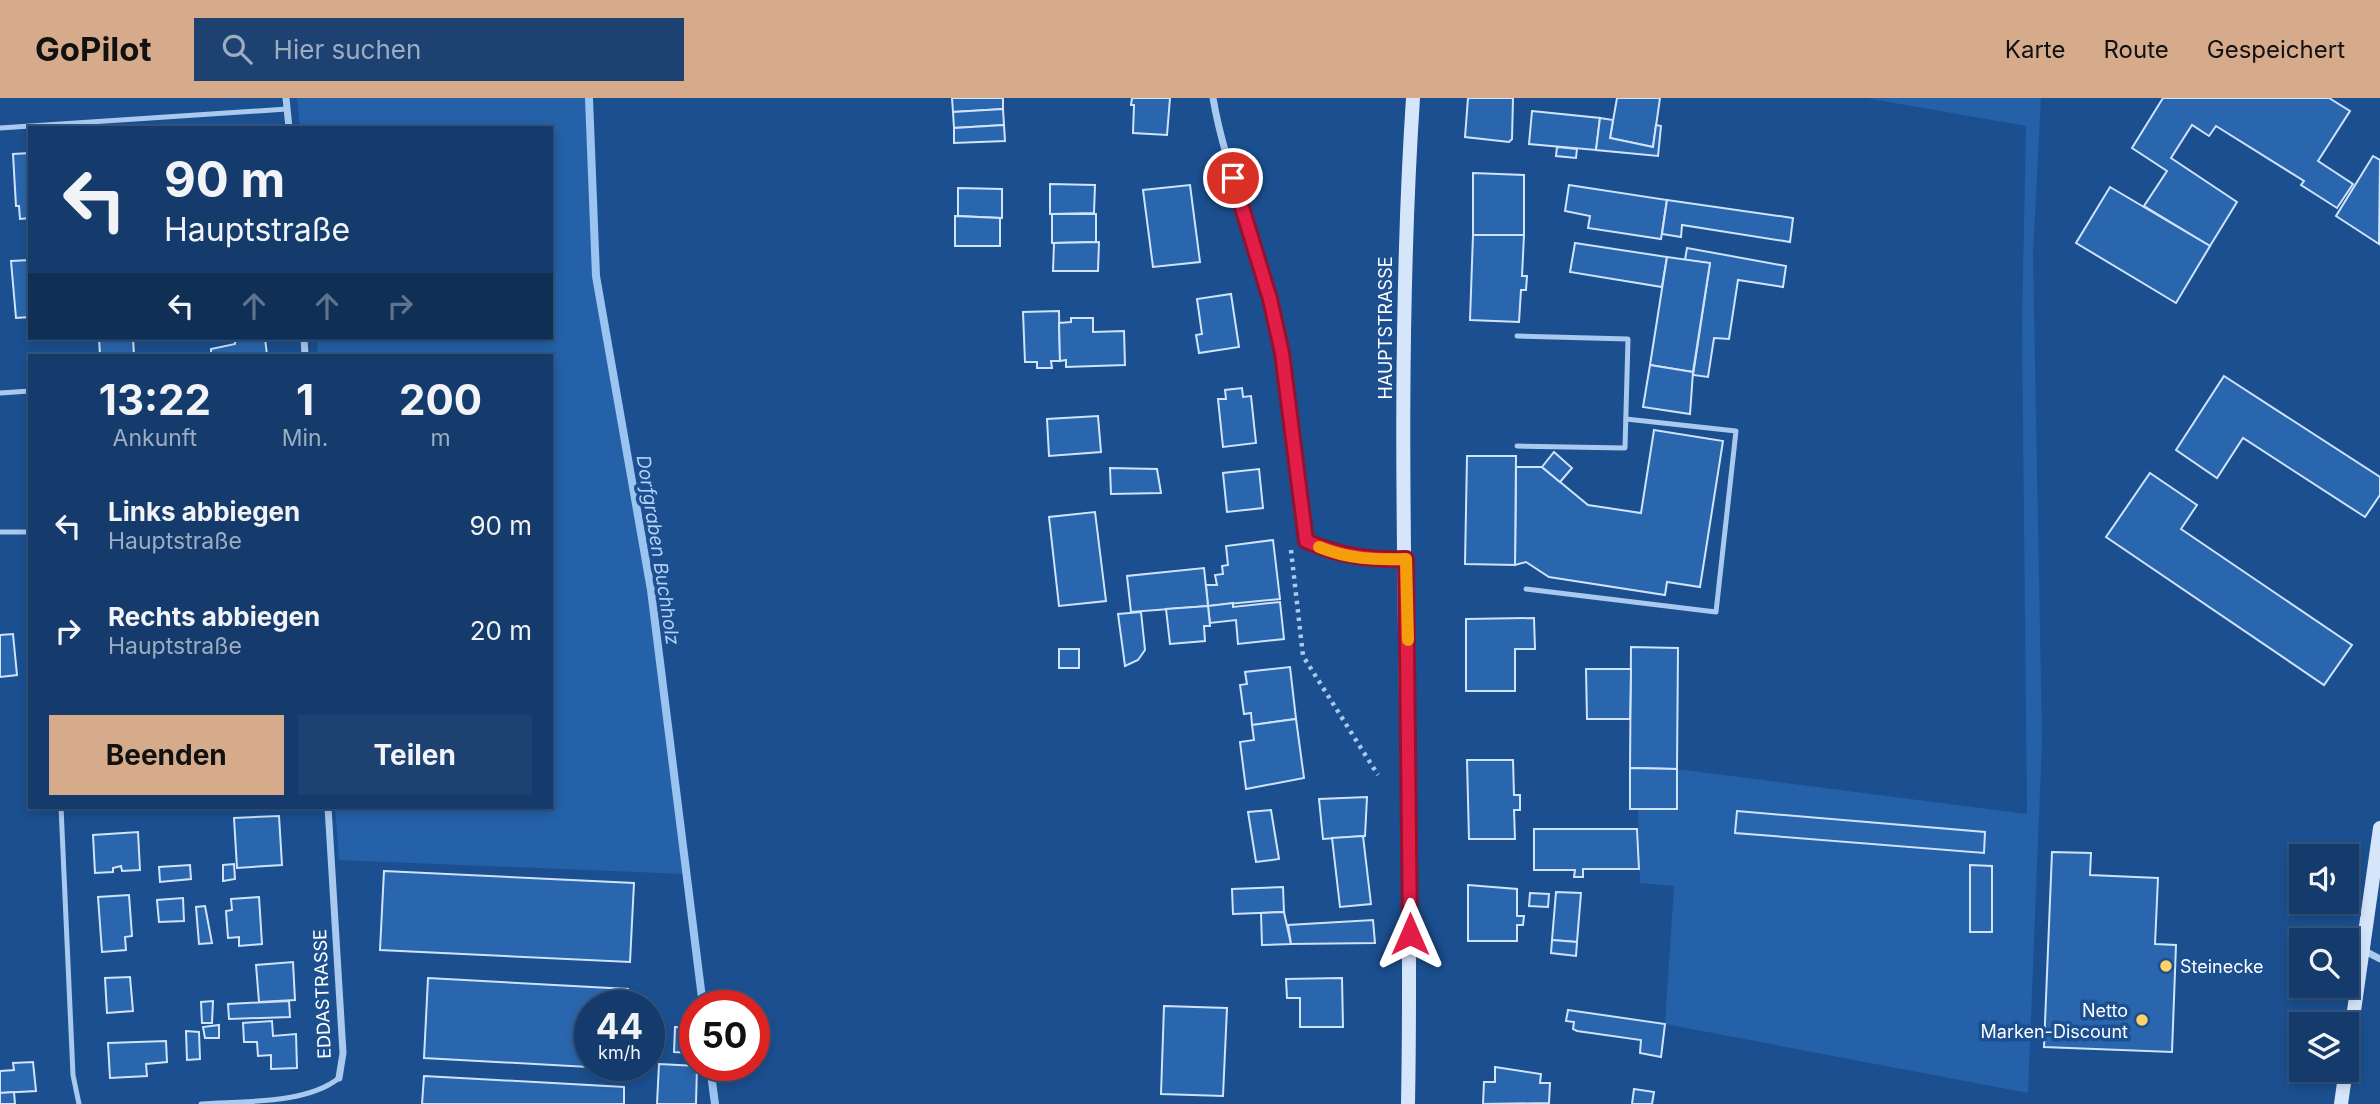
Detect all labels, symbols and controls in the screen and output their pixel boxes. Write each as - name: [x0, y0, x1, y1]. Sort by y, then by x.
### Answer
- search box: [194, 18, 684, 81]
- text: GoPilot: [35, 29, 152, 69]
- icon: search: [218, 30, 256, 68]
- text: Hier suchen: [274, 34, 421, 65]
- text: Karte: [2005, 35, 2065, 64]
- text: Route: [2103, 35, 2169, 64]
- text: Gespeichert: [2207, 35, 2345, 64]
- pin: [1203, 148, 1263, 208]
- text: 90 m: [164, 150, 285, 209]
- icon: left: [49, 154, 140, 245]
- icon: arrive: [1214, 159, 1252, 197]
- text: Hauptstraße: [164, 210, 350, 249]
- street label: HAUPTSTRASSE: [1375, 256, 1396, 400]
- icon: left: [162, 287, 200, 325]
- icon: ahead: [235, 287, 273, 325]
- icon: ahead: [308, 287, 346, 325]
- icon: right: [381, 287, 419, 325]
- text: 13:22: [99, 374, 211, 425]
- text: 1: [296, 374, 314, 425]
- text: 200: [399, 374, 482, 425]
- text: Ankunft: [113, 424, 197, 452]
- text: Min.: [282, 424, 328, 452]
- text: m: [431, 424, 451, 452]
- water label: Dorfgraben Buchholz: [632, 453, 684, 647]
- text: Links abbiegen: [108, 496, 300, 527]
- icon: left: [49, 507, 87, 545]
- text: 90 m: [469, 510, 532, 541]
- text: Hauptstraße: [108, 527, 242, 555]
- text: Rechts abbiegen: [108, 601, 320, 632]
- icon: right: [49, 612, 87, 650]
- text: 20 m: [470, 615, 532, 646]
- text: Hauptstraße: [108, 632, 242, 660]
- button: Beenden: [49, 715, 284, 795]
- button: Teilen: [298, 715, 532, 795]
- map controls: [2289, 844, 2359, 1082]
- button: sound: [2289, 844, 2359, 914]
- position arrow: [1373, 897, 1447, 971]
- button: search: [2289, 928, 2359, 998]
- street label: EDDASTRASSE: [309, 929, 335, 1059]
- place label: Steinecke: [2180, 956, 2264, 977]
- marker: Steinecke: [2158, 958, 2174, 974]
- speed limit sign: 50: [679, 990, 770, 1081]
- place label: Netto Marken-Discount: [1981, 1000, 2128, 1042]
- text: 44: [596, 1005, 643, 1047]
- marker: Netto Marken-Discount: [2134, 1012, 2150, 1028]
- button: layers: [2289, 1012, 2359, 1082]
- text: km/h: [598, 1042, 641, 1063]

